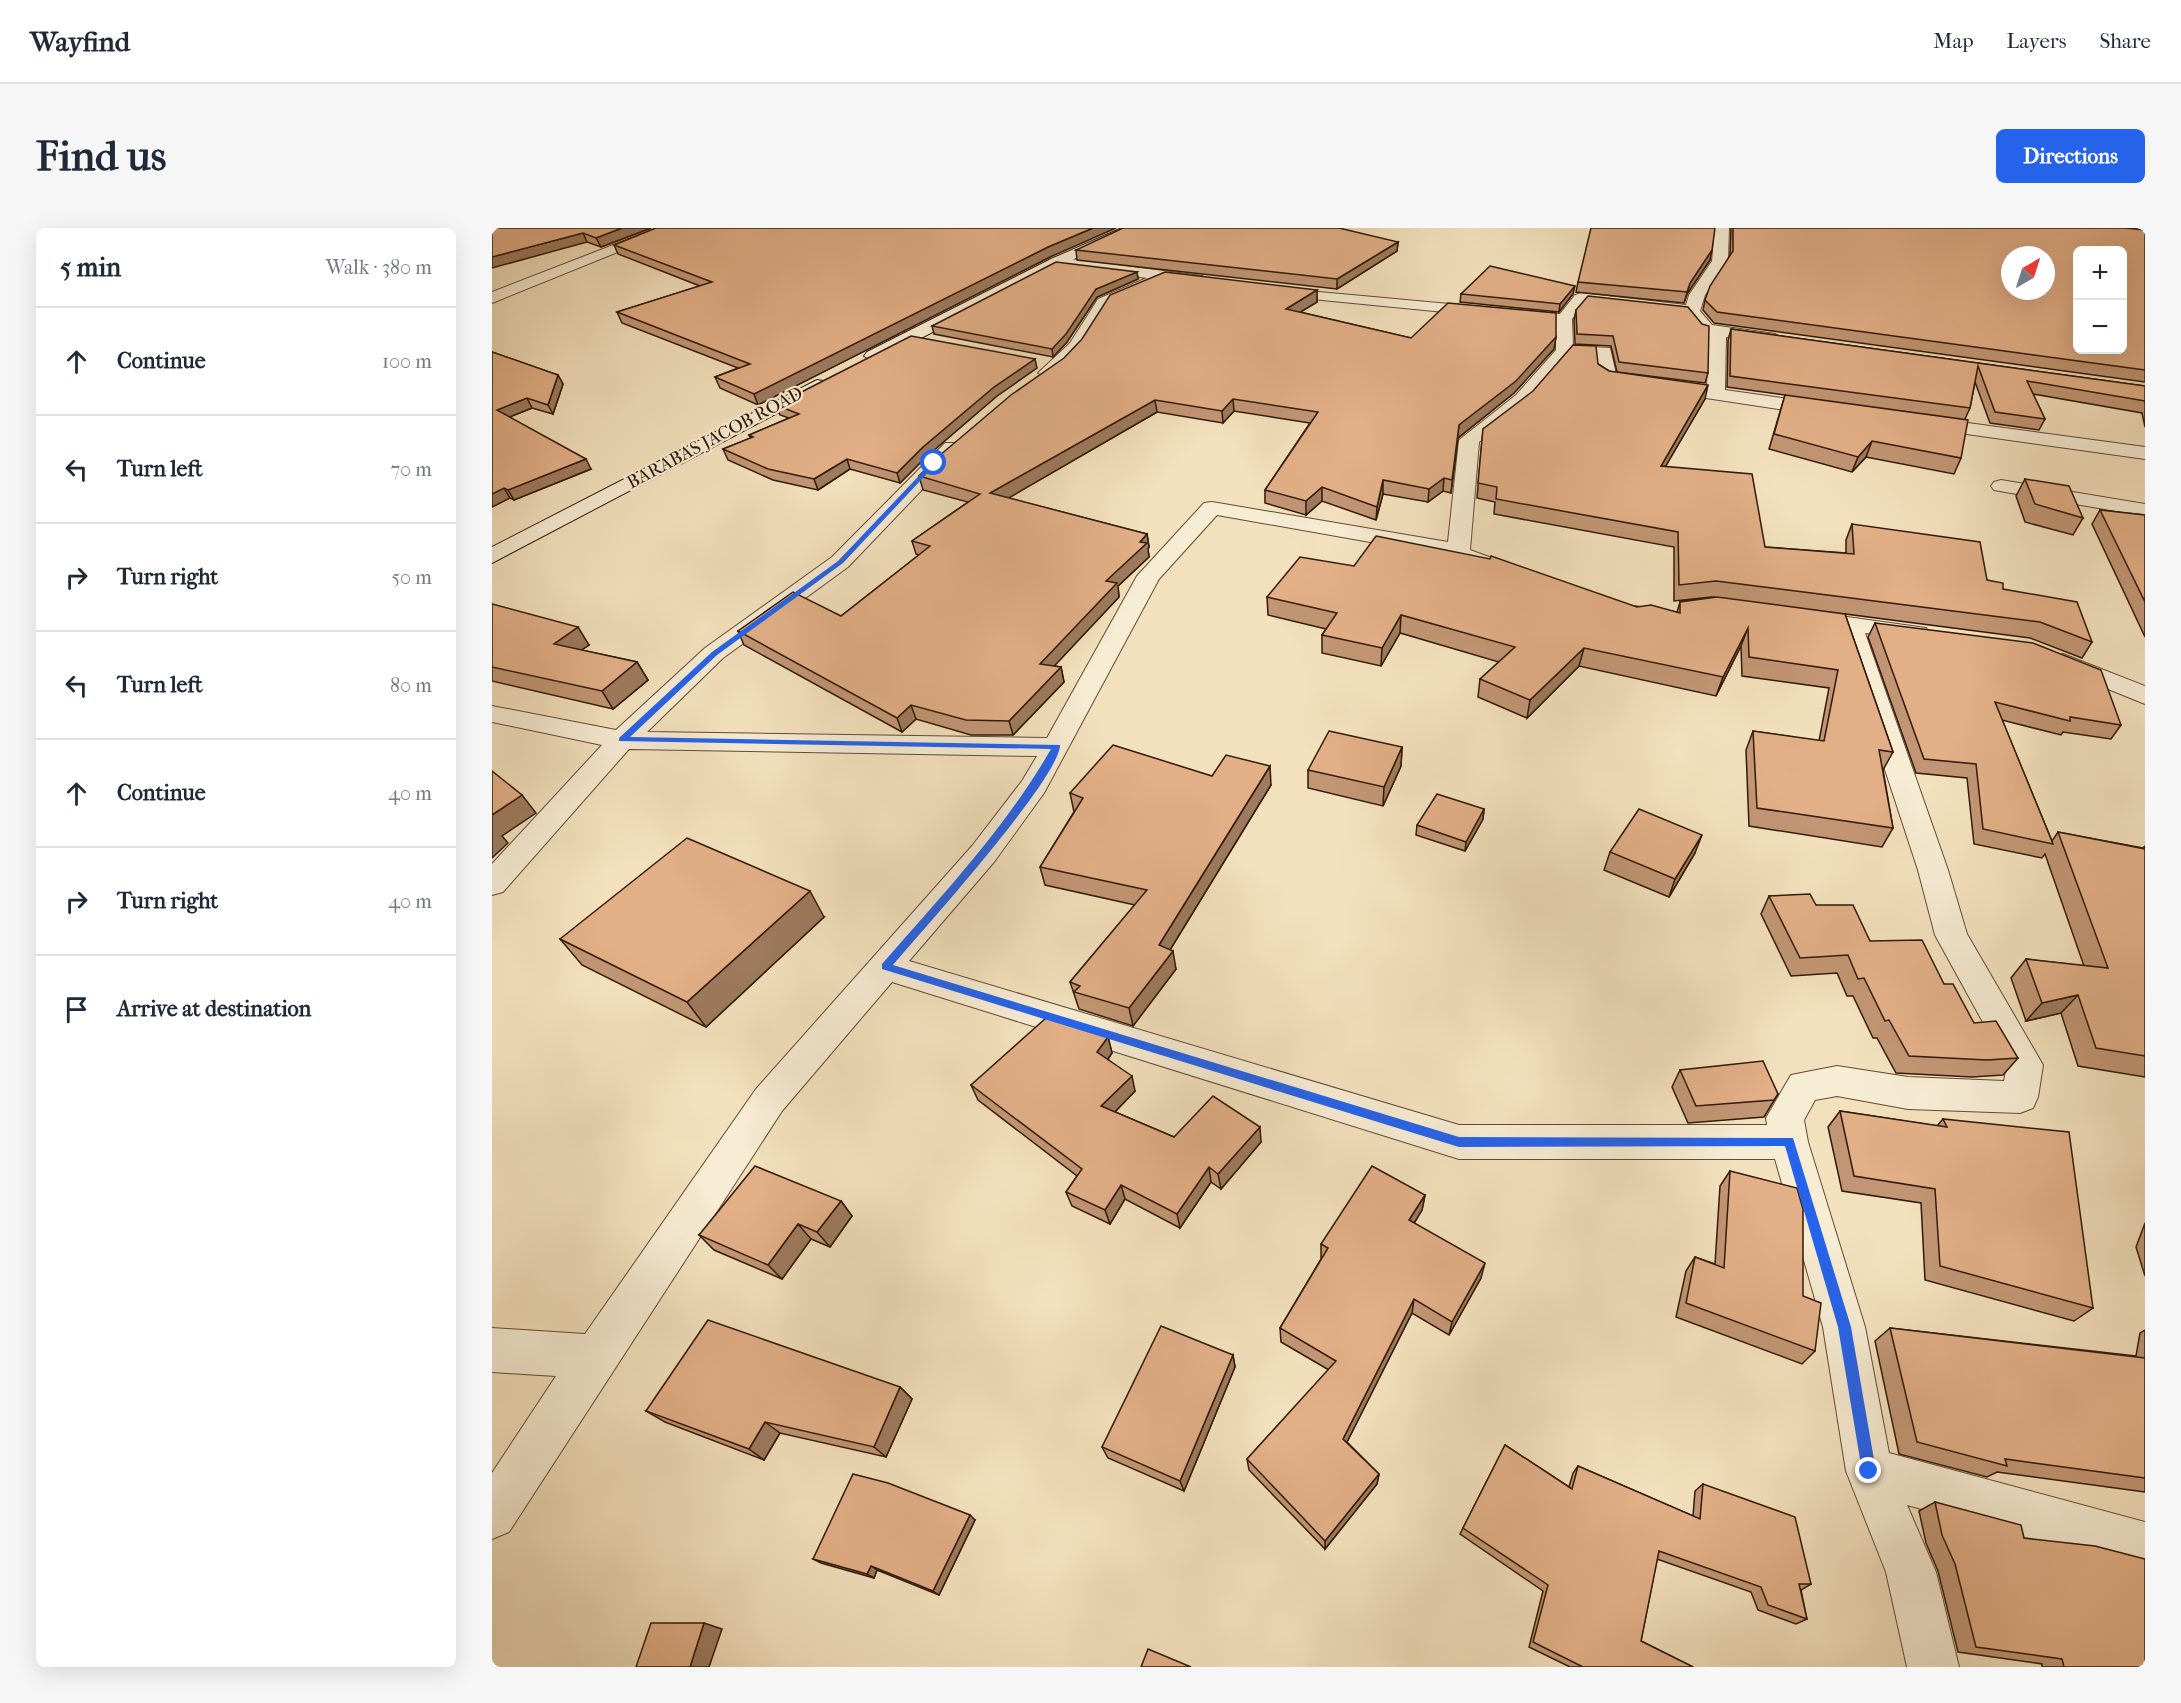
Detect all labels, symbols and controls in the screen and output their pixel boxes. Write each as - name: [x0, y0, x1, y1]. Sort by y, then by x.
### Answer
- text: Wayfind: [30, 25, 130, 58]
- text: Map: [1933, 29, 1974, 53]
- text: Layers: [2007, 29, 2066, 53]
- text: Share: [2099, 29, 2151, 53]
- button: Directions: [1996, 129, 2145, 183]
- text: Find us: [36, 132, 166, 181]
- north arrow: [2001, 246, 2055, 300]
- map controls: [2073, 246, 2127, 354]
- button: +: [2073, 246, 2127, 300]
- text: 5 min: [60, 252, 121, 283]
- text: Walk · 380 m: [326, 256, 432, 279]
- button: −: [2073, 300, 2127, 354]
- icon: ahead: [60, 345, 93, 378]
- text: Continue: [117, 348, 206, 374]
- text: 100 m: [382, 350, 432, 373]
- street label: BARABAS JACOB ROAD: [624, 383, 806, 493]
- route start: [920, 449, 946, 475]
- icon: left: [60, 453, 93, 486]
- text: Turn left: [117, 456, 203, 482]
- text: 70 m: [390, 458, 432, 481]
- icon: right: [60, 561, 93, 594]
- text: Turn right: [117, 564, 218, 590]
- text: 50 m: [391, 566, 432, 589]
- icon: left: [60, 669, 93, 702]
- text: Turn left: [117, 672, 203, 698]
- text: 80 m: [390, 674, 432, 697]
- icon: ahead: [60, 777, 93, 810]
- text: Continue: [117, 780, 206, 806]
- text: 40 m: [388, 782, 432, 805]
- icon: right: [60, 885, 93, 918]
- text: Turn right: [117, 888, 218, 914]
- text: 40 m: [388, 890, 432, 913]
- icon: arrive: [60, 993, 93, 1026]
- text: Arrive at destination: [117, 996, 311, 1022]
- route end: [1855, 1457, 1881, 1483]

